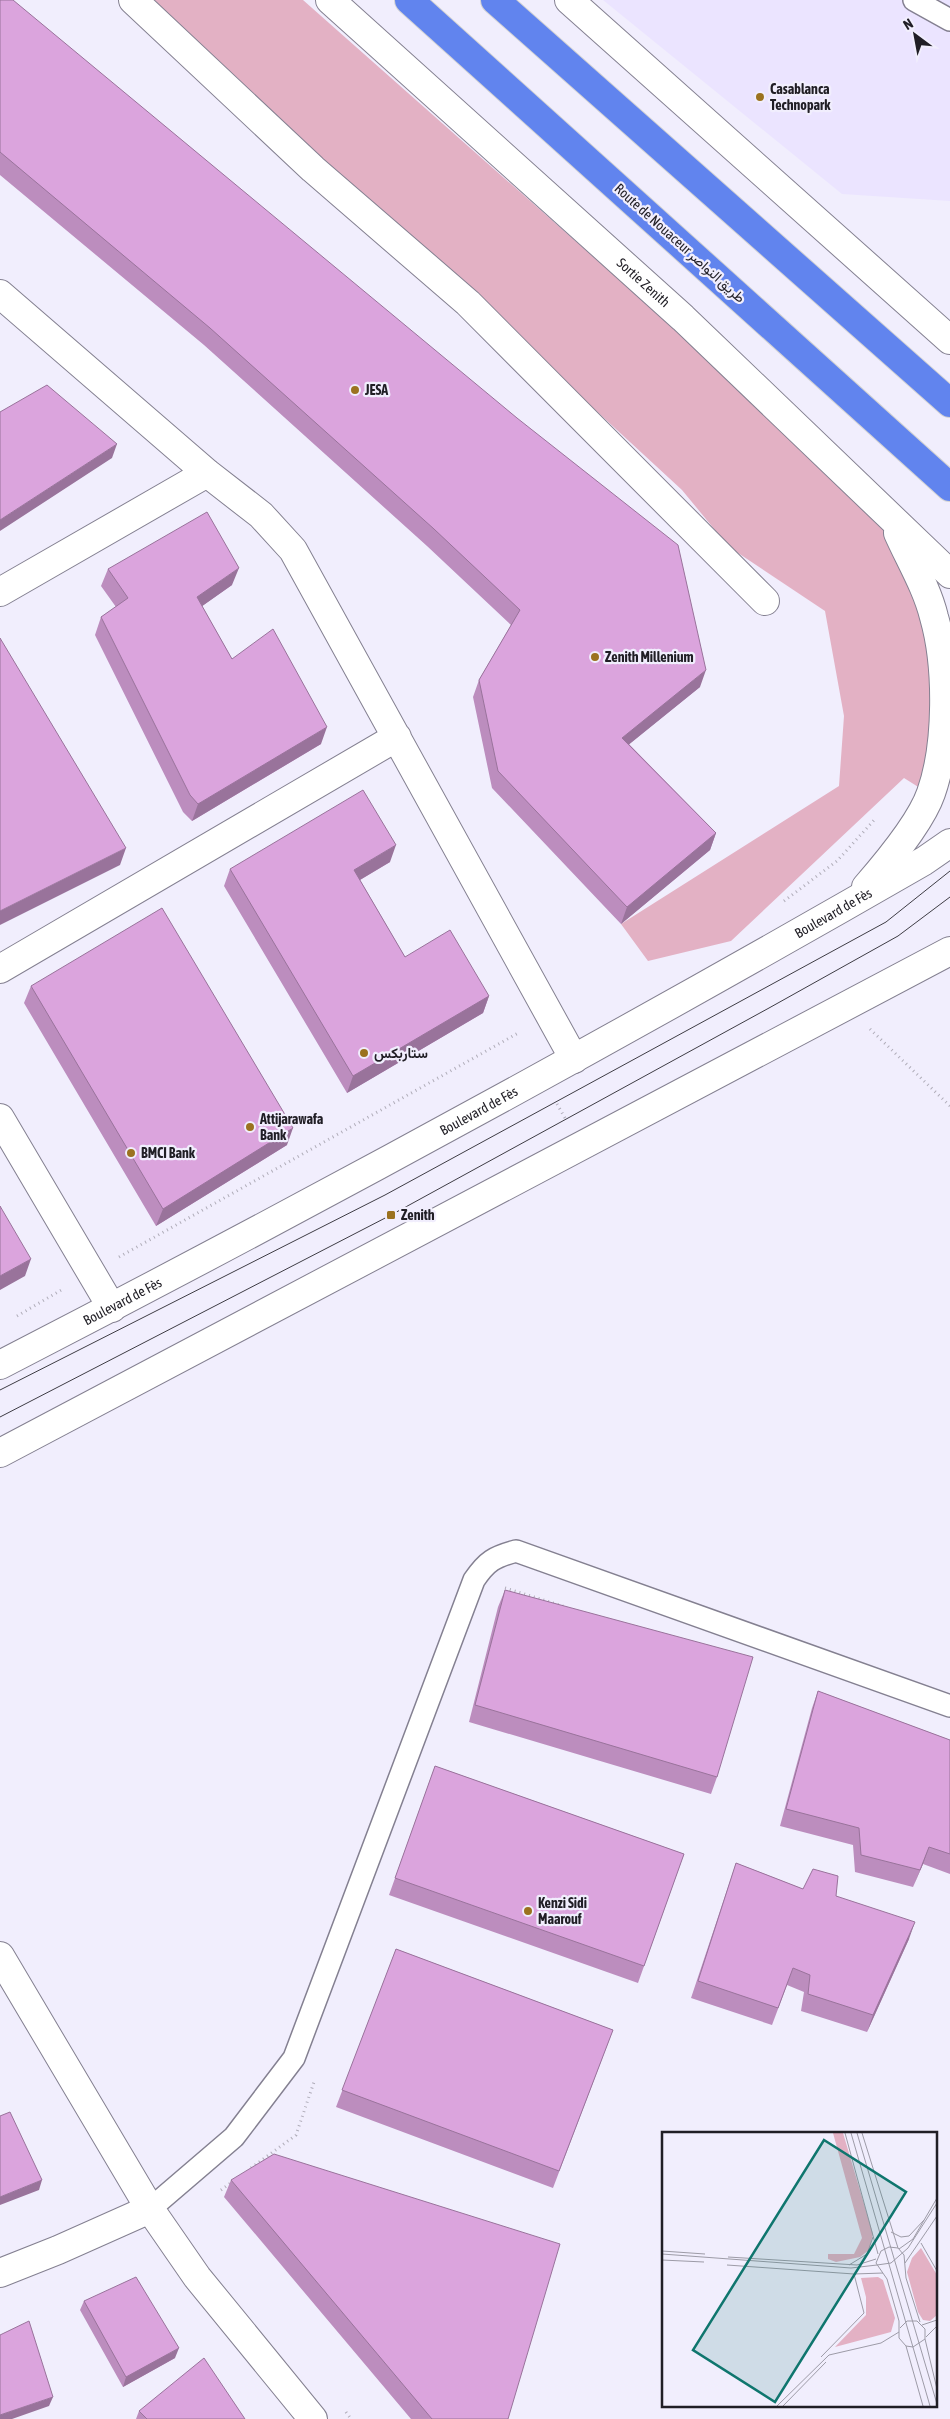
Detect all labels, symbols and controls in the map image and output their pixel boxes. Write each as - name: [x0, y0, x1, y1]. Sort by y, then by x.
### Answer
- north arrow: [890, 10, 940, 60]
- text: N: [900, 15, 916, 33]
- place label: Casablanca Technopark: [770, 81, 831, 113]
- marker: Casablanca Technopark: [754, 91, 766, 103]
- street label: Route de Nouaceur طريق النواصر: [611, 180, 749, 307]
- street label: Sortie Zenith: [614, 255, 673, 310]
- place label: JESA: [364, 382, 388, 398]
- marker: JESA: [349, 384, 361, 396]
- place label: Zenith Millenium: [605, 649, 694, 665]
- marker: Zenith Millenium: [589, 651, 601, 663]
- street label: Boulevard de Fès: [792, 885, 875, 941]
- place label: ستاربكس: [374, 1045, 428, 1062]
- marker: ستاربكس: [358, 1047, 370, 1059]
- street label: Boulevard de Fès: [437, 1083, 520, 1138]
- place label: Attijarawafa Bank: [259, 1111, 324, 1143]
- marker: Attijarawafa Bank: [244, 1121, 256, 1133]
- place label: BMCI Bank: [141, 1145, 196, 1161]
- marker: BMCI Bank: [125, 1147, 137, 1159]
- place label: Zenith: [401, 1207, 435, 1223]
- marker: Zenith: [385, 1209, 397, 1221]
- street label: Boulevard de Fès: [81, 1274, 164, 1328]
- place label: Kenzi Sidi Maarouf: [538, 1895, 587, 1927]
- marker: Kenzi Sidi Maarouf: [522, 1905, 534, 1917]
- inset map: [662, 2132, 938, 2406]

